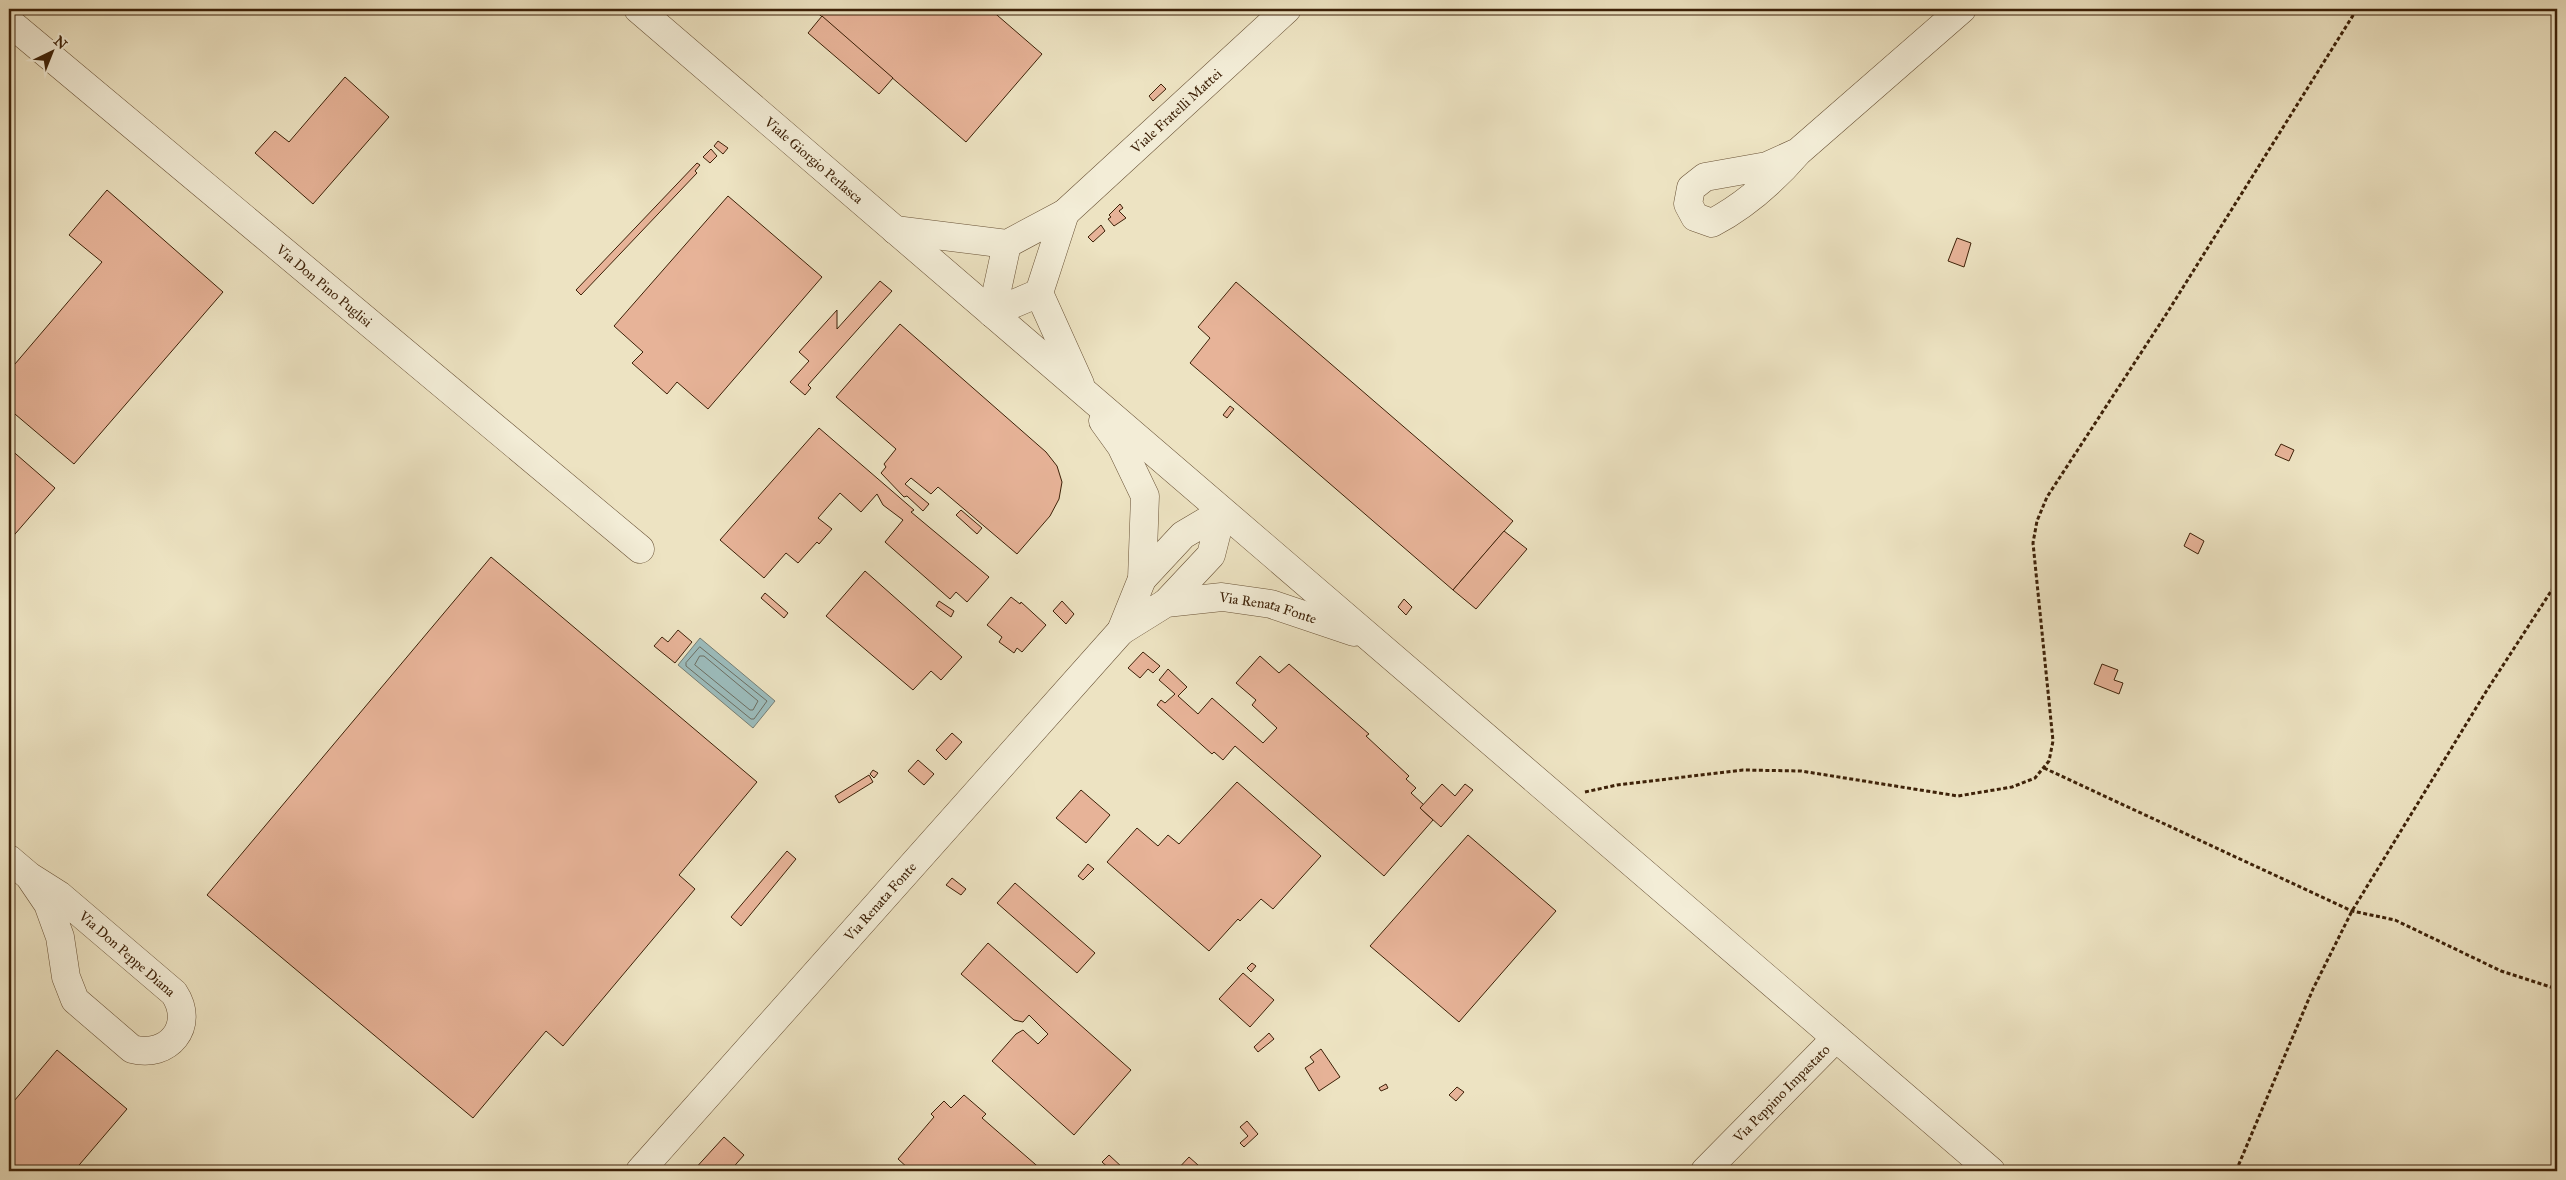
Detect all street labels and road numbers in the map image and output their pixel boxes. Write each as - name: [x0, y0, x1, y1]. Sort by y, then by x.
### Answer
- street label: Viale Fratelli Mattei: [1126, 65, 1225, 157]
- street label: Viale Giorgio Perlasca: [761, 113, 867, 207]
- street label: Via Don Pino Puglisi: [272, 240, 376, 330]
- street label: Via Renata Fonte: [1217, 588, 1319, 627]
- street label: Via Renata Fonte: [840, 858, 920, 945]
- street label: Via Don Peppe Diana: [75, 907, 179, 1000]
- street label: Via Peppino Impastato: [1729, 1041, 1833, 1147]

